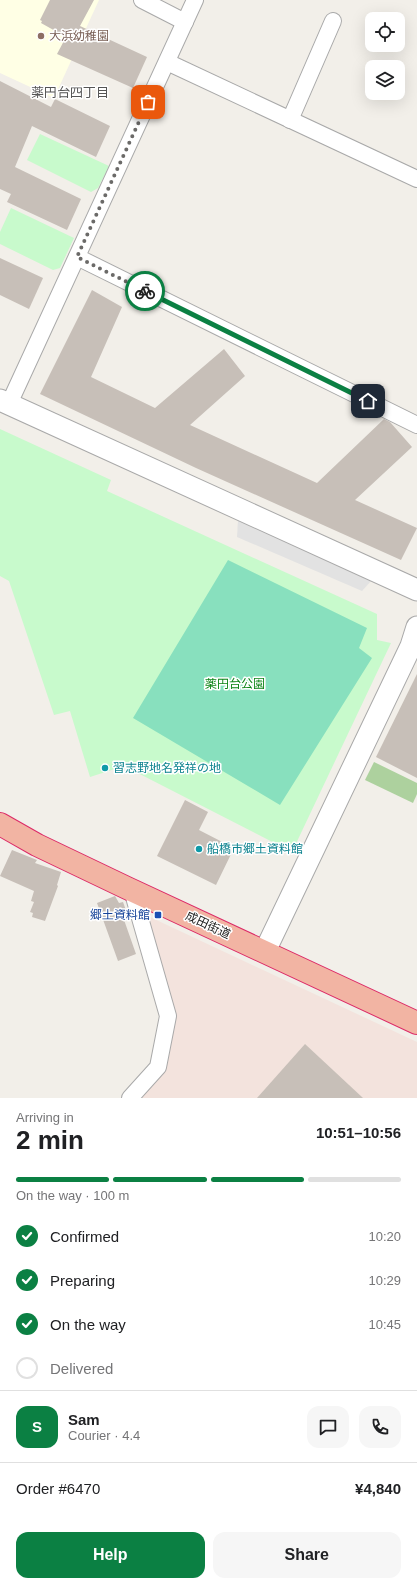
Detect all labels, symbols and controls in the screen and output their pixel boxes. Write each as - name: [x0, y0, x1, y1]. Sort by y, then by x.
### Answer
- map controls: [365, 12, 405, 100]
- button: locate: [365, 12, 405, 52]
- place label: 大浜幼稚園: [49, 29, 109, 43]
- marker: 大浜幼稚園: [36, 31, 46, 41]
- button: layers: [365, 60, 405, 100]
- district label: 薬円台四丁目: [31, 85, 109, 100]
- pin: [131, 85, 165, 119]
- icon: bag: [137, 91, 159, 113]
- courier: [125, 271, 165, 311]
- icon: bike: [134, 280, 156, 302]
- pin: [351, 384, 385, 418]
- icon: home: [357, 390, 379, 412]
- park label: 薬円台公園: [205, 677, 265, 691]
- place label: 習志野地名発祥の地: [113, 761, 221, 775]
- marker: 習志野地名発祥の地: [100, 763, 110, 773]
- place label: 船橋市郷土資料館: [207, 842, 303, 856]
- marker: 船橋市郷土資料館: [194, 844, 204, 854]
- place label: 郷土資料館: [90, 908, 150, 922]
- street label: 成田街道: [183, 909, 233, 941]
- marker: 郷土資料館: [153, 910, 163, 920]
- text: Arriving in: [16, 1110, 74, 1125]
- text: 10:51–10:56: [316, 1124, 401, 1141]
- text: 2 min: [16, 1125, 84, 1155]
- text: On the way · 100 m: [16, 1188, 129, 1203]
- icon: check: [16, 1225, 38, 1247]
- text: Confirmed: [50, 1228, 119, 1245]
- text: 10:20: [368, 1229, 401, 1244]
- icon: check: [16, 1269, 38, 1291]
- text: Preparing: [50, 1272, 115, 1289]
- text: 10:29: [368, 1273, 401, 1288]
- icon: check: [16, 1313, 38, 1335]
- text: On the way: [50, 1316, 126, 1333]
- text: 10:45: [368, 1317, 401, 1332]
- text: Delivered: [50, 1360, 113, 1377]
- button: chat: [307, 1406, 349, 1448]
- button: phone: [359, 1406, 401, 1448]
- text: Sam: [68, 1411, 100, 1428]
- text: S: [32, 1418, 42, 1435]
- text: Courier · 4.4: [68, 1428, 140, 1443]
- text: Order #6470: [16, 1480, 100, 1497]
- text: ¥4,840: [355, 1480, 401, 1497]
- button: Help: [16, 1532, 205, 1578]
- button: Share: [213, 1532, 401, 1578]

